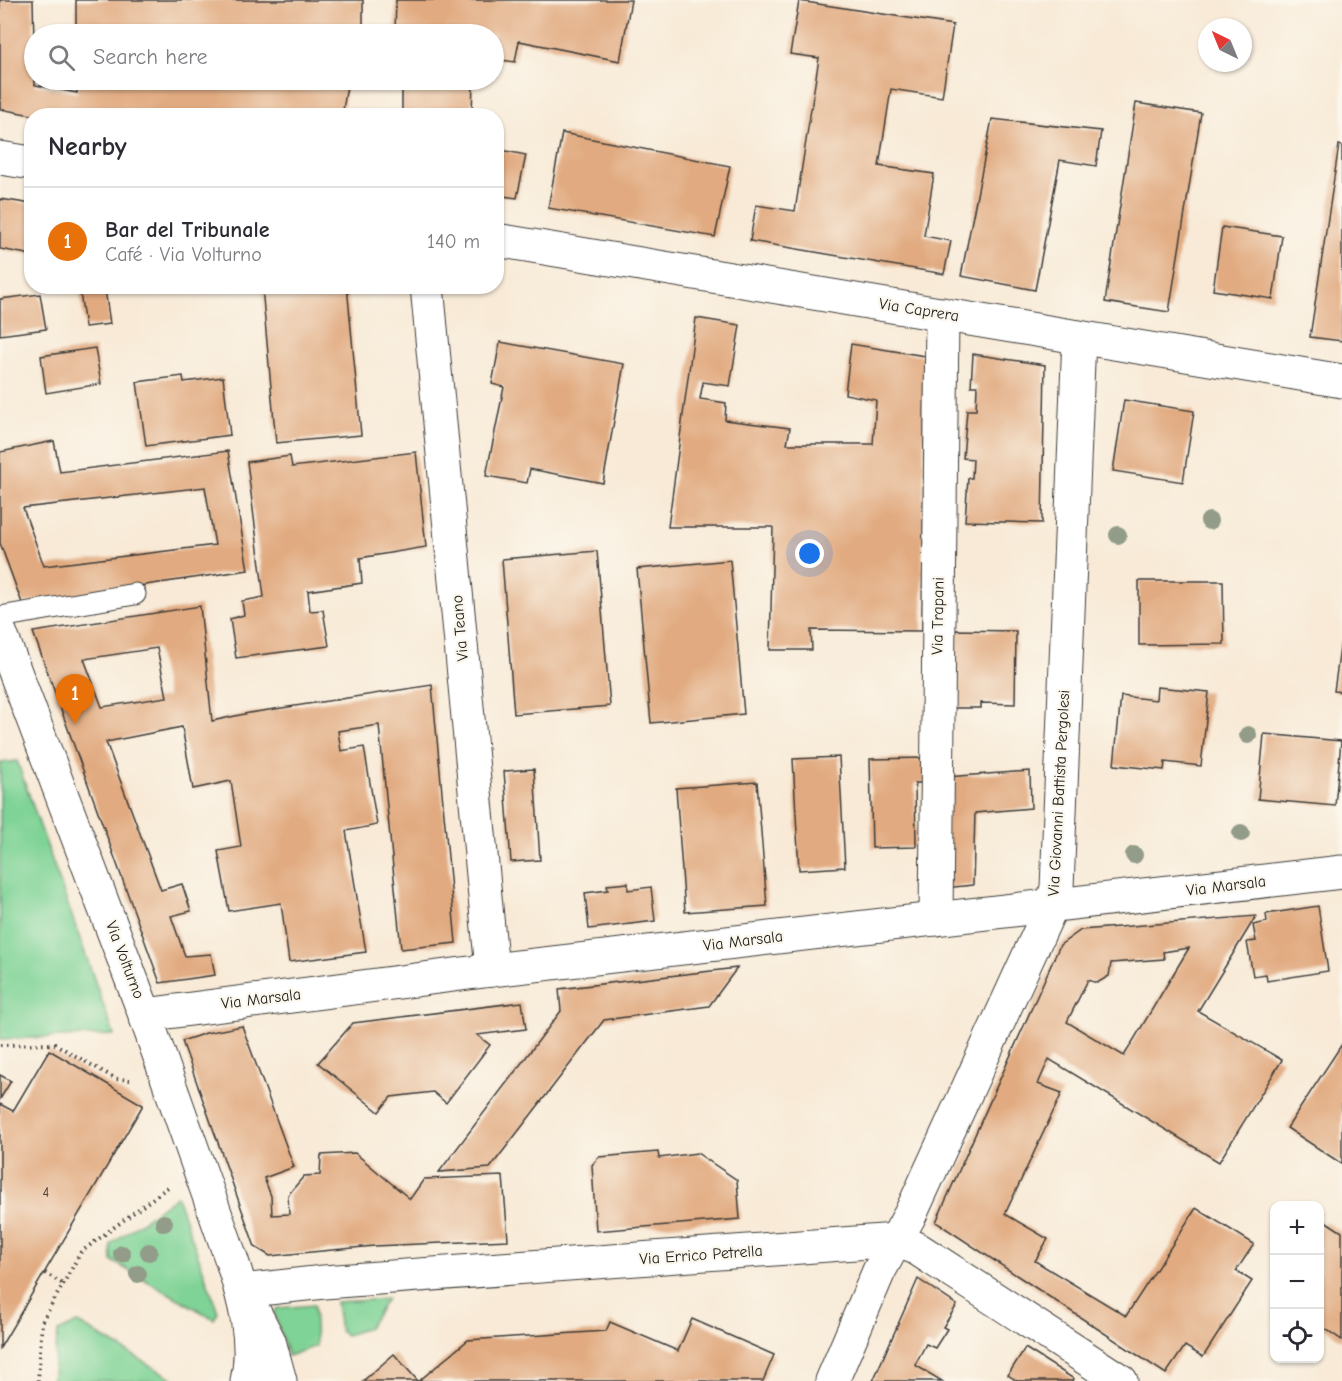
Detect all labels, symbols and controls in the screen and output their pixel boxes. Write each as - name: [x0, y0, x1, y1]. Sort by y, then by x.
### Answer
- north arrow: [1198, 18, 1252, 72]
- search box: [24, 24, 504, 90]
- icon: search: [45, 41, 78, 74]
- text: Search here: [93, 44, 208, 70]
- text: Nearby: [48, 132, 127, 162]
- text: Bar del Tribunale: [105, 217, 269, 243]
- text: 1: [64, 230, 71, 253]
- text: 140 m: [427, 230, 480, 253]
- text: Café · Via Volturno: [105, 243, 262, 266]
- street label: Via Caprera: [878, 295, 960, 325]
- your location: [795, 539, 824, 568]
- street label: Via Trapani: [928, 577, 948, 655]
- street label: Via Teano: [448, 594, 472, 662]
- pin: 1: [56, 674, 94, 724]
- street label: Via Giovanni Battista Pergolesi: [1045, 689, 1073, 897]
- street label: Via Marsala: [1185, 872, 1267, 900]
- street label: Via Volturno: [102, 919, 148, 1001]
- street label: Via Marsala: [702, 927, 784, 955]
- street label: Via Marsala: [220, 985, 302, 1013]
- house number: 4: [43, 1184, 50, 1201]
- map controls: [1270, 1201, 1324, 1363]
- button: +: [1270, 1201, 1324, 1255]
- street label: Via Errico Petrella: [639, 1242, 763, 1268]
- button: −: [1270, 1255, 1324, 1309]
- button: locate: [1270, 1309, 1324, 1363]

